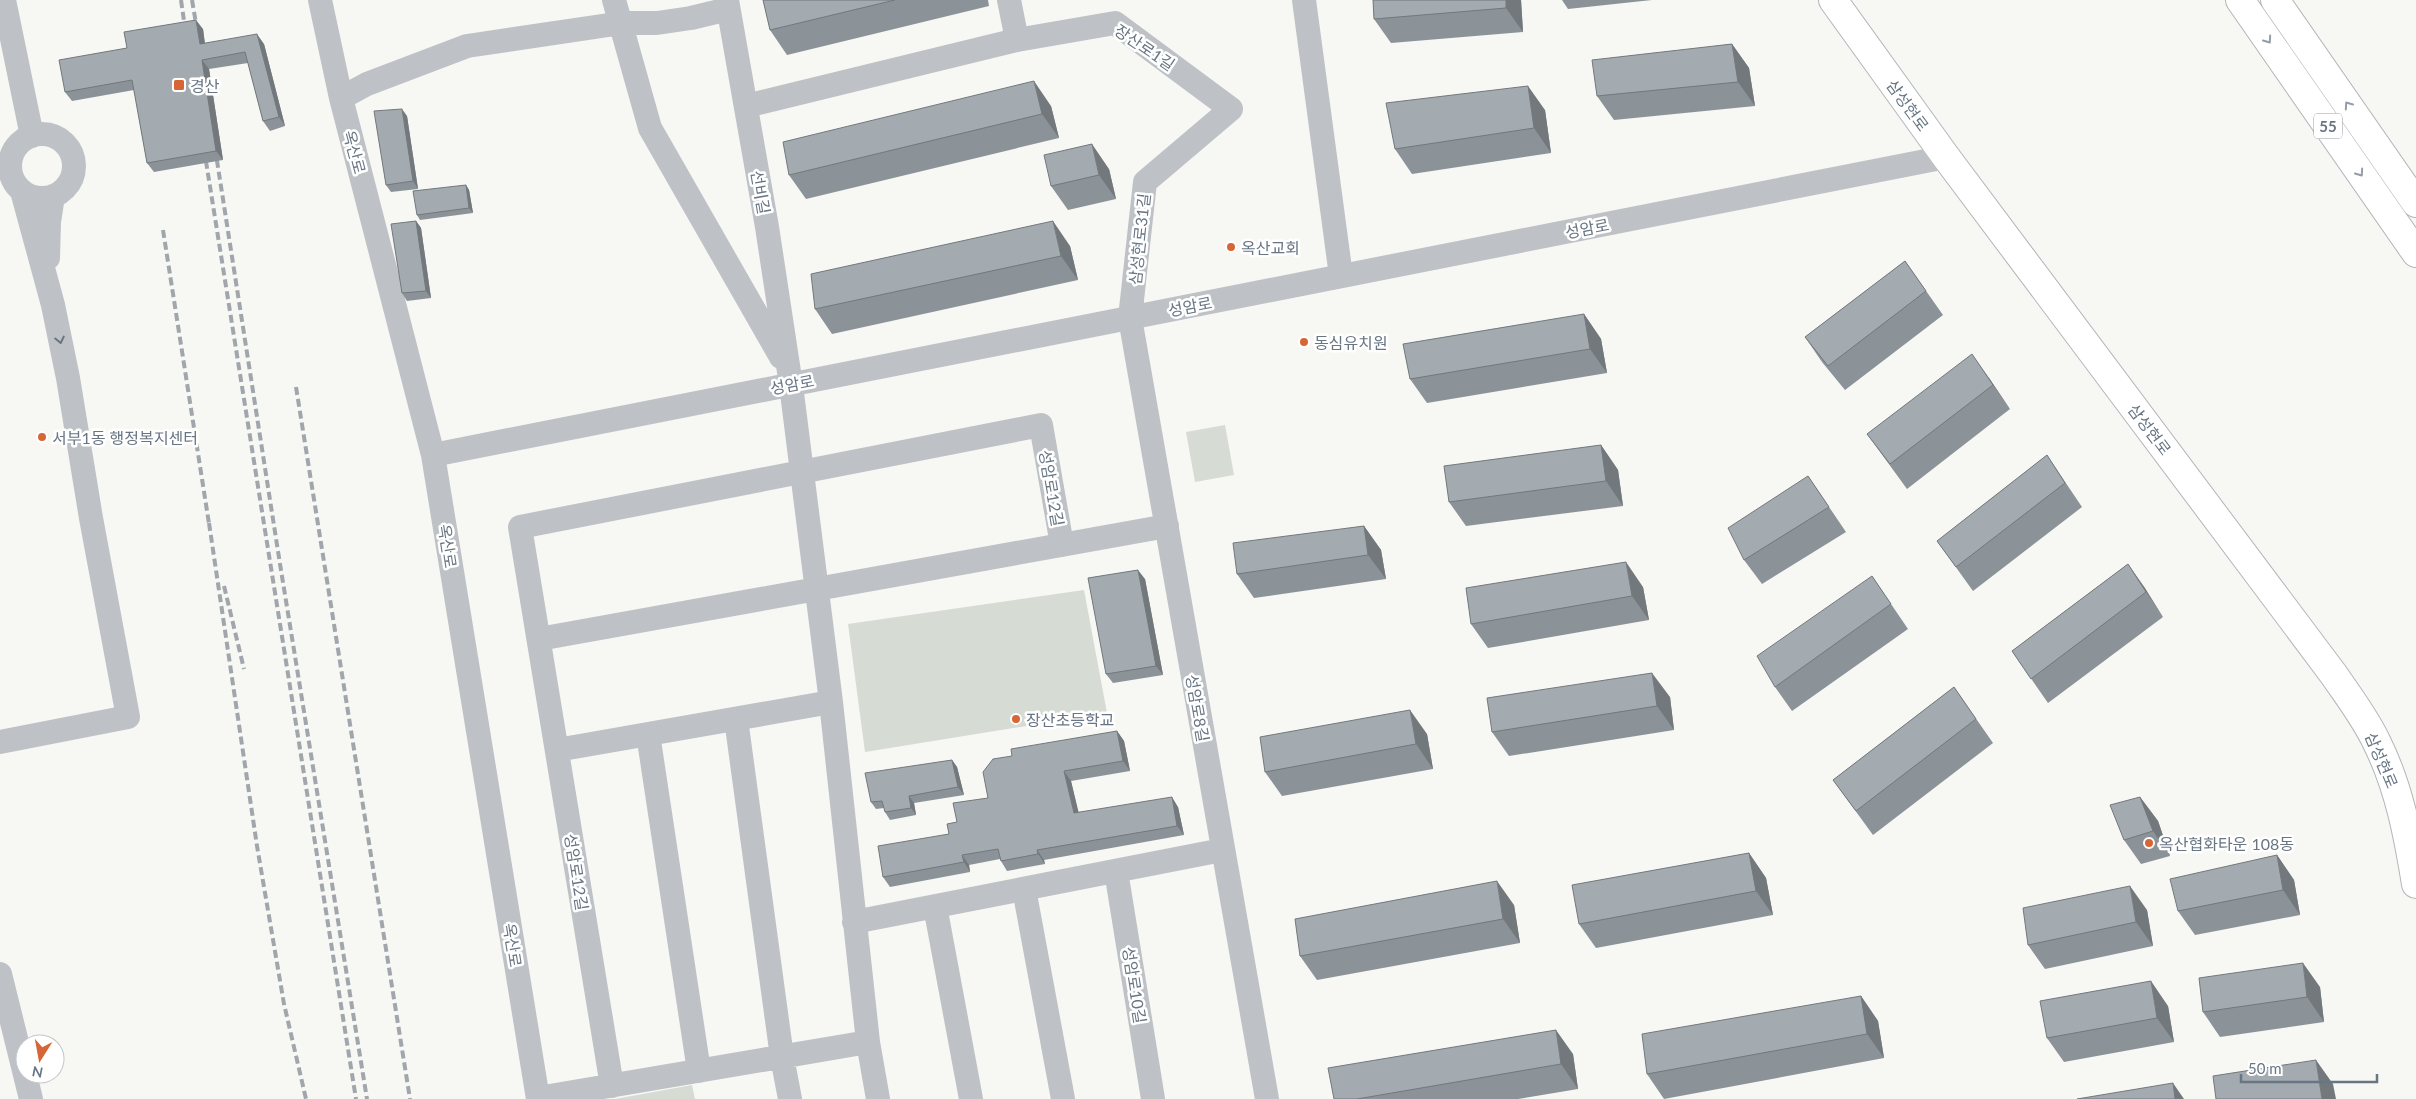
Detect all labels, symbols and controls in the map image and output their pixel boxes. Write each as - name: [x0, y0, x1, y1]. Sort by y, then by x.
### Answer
- street label: 장산로1길: [1111, 20, 1179, 74]
- one-way arrow: [2262, 34, 2271, 44]
- place label: 경산: [190, 76, 220, 95]
- street label: 삼성현로: [1883, 76, 1933, 135]
- marker: 경산: [172, 78, 186, 92]
- one-way arrow: [2345, 101, 2354, 111]
- road number: 55: [2314, 114, 2342, 138]
- street label: 옥산로: [340, 128, 370, 176]
- one-way arrow: [2354, 167, 2363, 177]
- street label: 선비길: [748, 169, 774, 215]
- street label: 삼성현로31길: [1125, 192, 1153, 286]
- street label: 성암로: [1564, 214, 1611, 242]
- place label: 옥산교회: [1241, 238, 1300, 257]
- marker: 옥산교회: [1225, 241, 1237, 253]
- street label: 성암로: [1167, 292, 1214, 320]
- place label: 동심유치원: [1314, 333, 1388, 352]
- one-way arrow: [54, 335, 65, 344]
- marker: 동심유치원: [1298, 336, 1310, 348]
- street label: 성암로: [769, 370, 816, 398]
- street label: 삼성현로: [2125, 400, 2175, 458]
- place label: 서부1동 행정복지센터: [52, 428, 198, 447]
- marker: 서부1동 행정복지센터: [36, 431, 48, 443]
- street label: 성암로12길: [1036, 448, 1068, 528]
- street label: 옥산로: [435, 523, 461, 570]
- street label: 성암로8길: [1183, 673, 1213, 743]
- place label: 장산초등학교: [1026, 710, 1114, 729]
- marker: 장산초등학교: [1010, 713, 1022, 725]
- street label: 삼성현로: [2362, 729, 2402, 791]
- street label: 성암로12길: [562, 832, 592, 912]
- place label: 옥산협화타운 108동: [2159, 834, 2294, 853]
- marker: 옥산협화타운 108동: [2143, 837, 2155, 849]
- street label: 옥산로: [500, 922, 526, 969]
- street label: 성암로10길: [1120, 945, 1150, 1025]
- north arrow: [15, 1034, 65, 1084]
- scale bar: [2241, 1052, 2377, 1084]
- text: 50 m: [2248, 1059, 2282, 1077]
- text: N: [31, 1063, 44, 1082]

